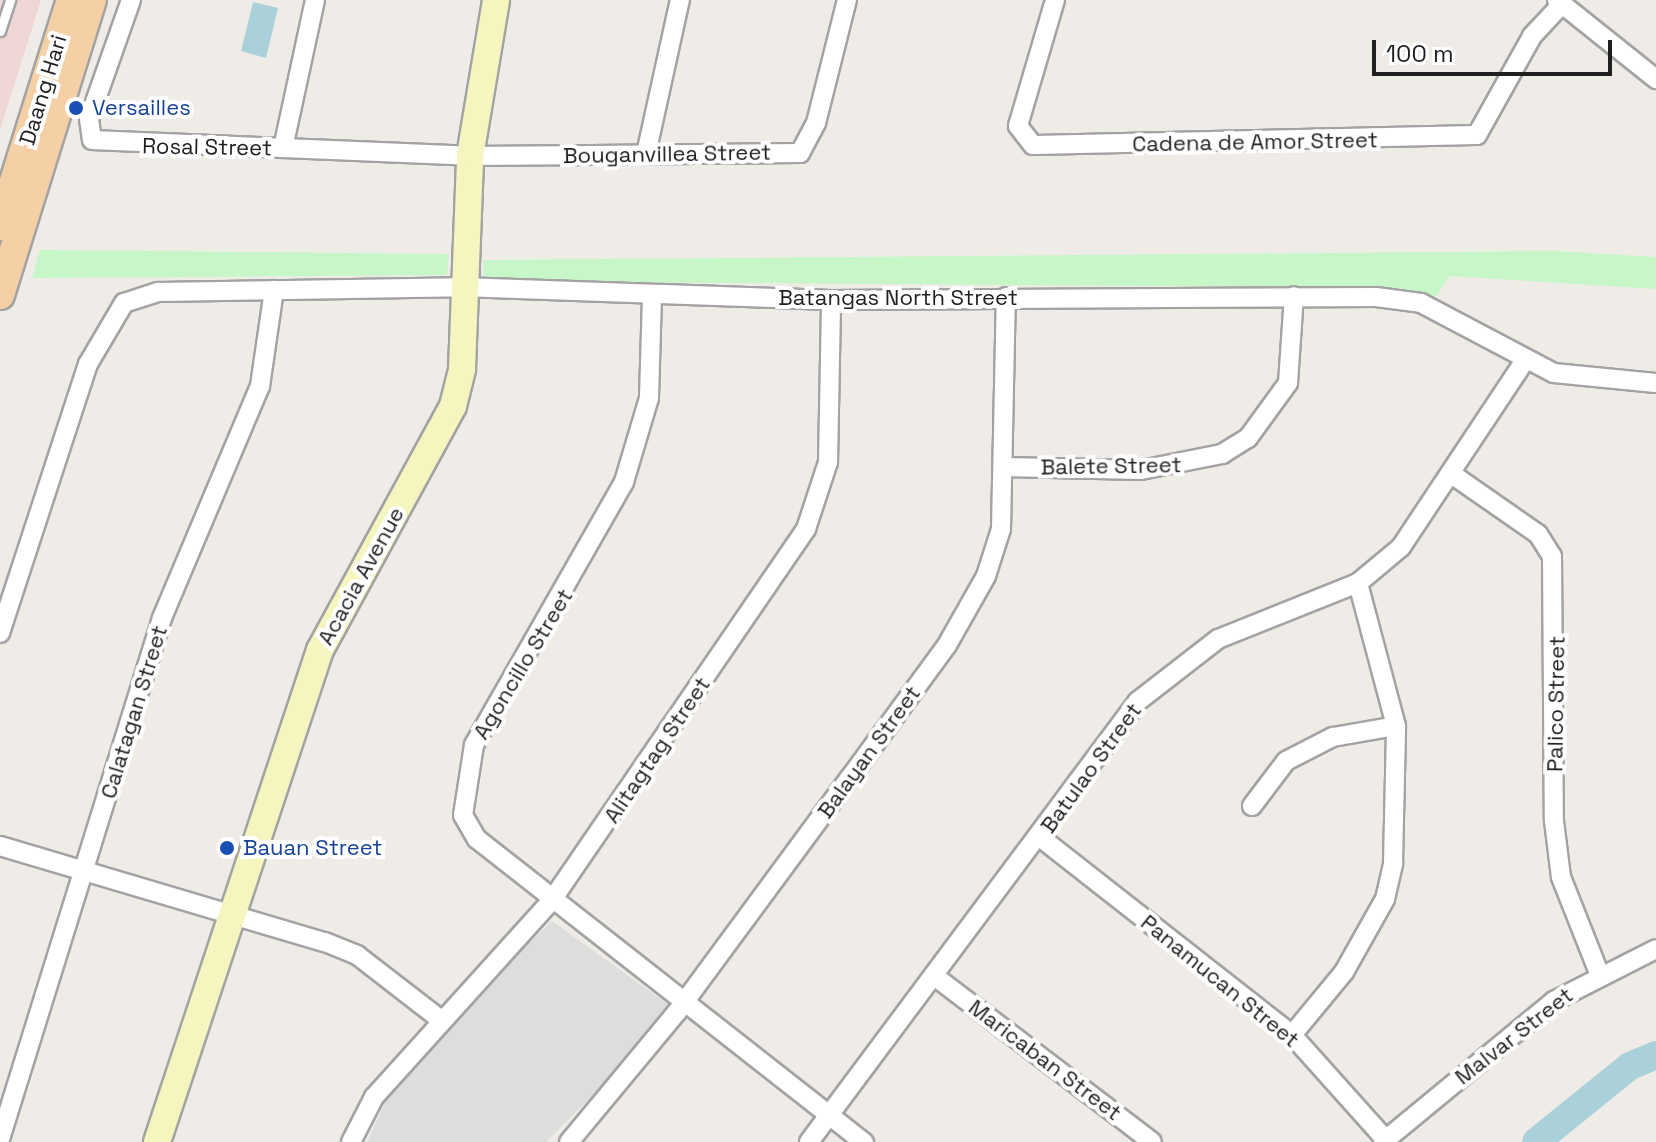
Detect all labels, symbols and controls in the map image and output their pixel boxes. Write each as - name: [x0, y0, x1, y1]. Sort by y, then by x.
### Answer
- scale bar: [1376, 24, 1616, 74]
- street label: Daang Hari: [14, 32, 72, 148]
- text: 100 m: [1386, 38, 1454, 69]
- place label: Versailles: [92, 95, 191, 121]
- marker: Versailles: [67, 99, 85, 117]
- street label: Cadena de Amor Street: [1132, 127, 1378, 157]
- street label: Rosal Street: [142, 133, 272, 161]
- street label: Bouganvillea Street: [563, 139, 771, 169]
- street label: Batangas North Street: [778, 285, 1018, 311]
- street label: Balete Street: [1040, 452, 1182, 480]
- street label: Acacia Avenue: [312, 502, 410, 650]
- street label: Agoncillo Street: [468, 584, 578, 744]
- street label: Calatagan Street: [95, 622, 173, 802]
- street label: Palico Street: [1542, 636, 1570, 772]
- street label: Alitagtag Street: [598, 672, 716, 828]
- street label: Balayan Street: [812, 681, 926, 823]
- street label: Batulao Street: [1035, 698, 1147, 838]
- place label: Bauan Street: [243, 835, 382, 861]
- marker: Bauan Street: [218, 839, 236, 857]
- street label: Panamucan Street: [1135, 909, 1305, 1053]
- street label: Malvar Street: [1450, 982, 1578, 1090]
- street label: Maricaban Street: [963, 994, 1127, 1126]

